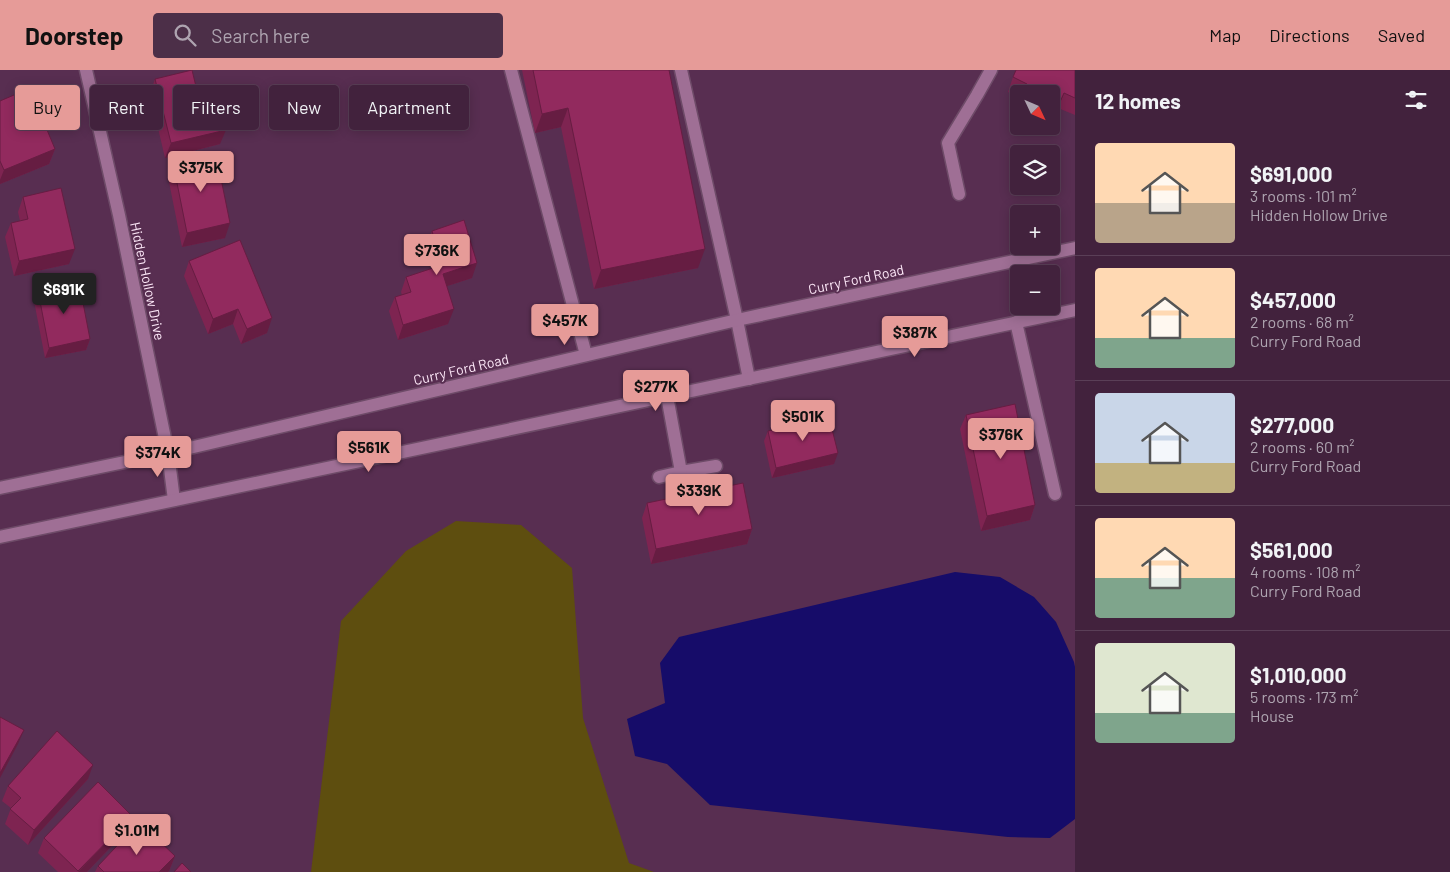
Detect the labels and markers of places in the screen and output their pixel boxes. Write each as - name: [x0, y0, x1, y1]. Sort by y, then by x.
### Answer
- pin: $375K: [166, 150, 236, 193]
- pin: $736K: [402, 234, 472, 276]
- pin: $691K: [29, 272, 99, 315]
- pin: $457K: [530, 304, 600, 346]
- pin: $387K: [880, 316, 950, 358]
- pin: $277K: [621, 370, 691, 412]
- pin: $501K: [768, 400, 838, 442]
- pin: $376K: [966, 418, 1036, 460]
- pin: $561K: [334, 430, 404, 473]
- pin: $374K: [123, 436, 193, 478]
- pin: $339K: [664, 474, 734, 516]
- pin: $1.01M: [96, 814, 178, 856]

